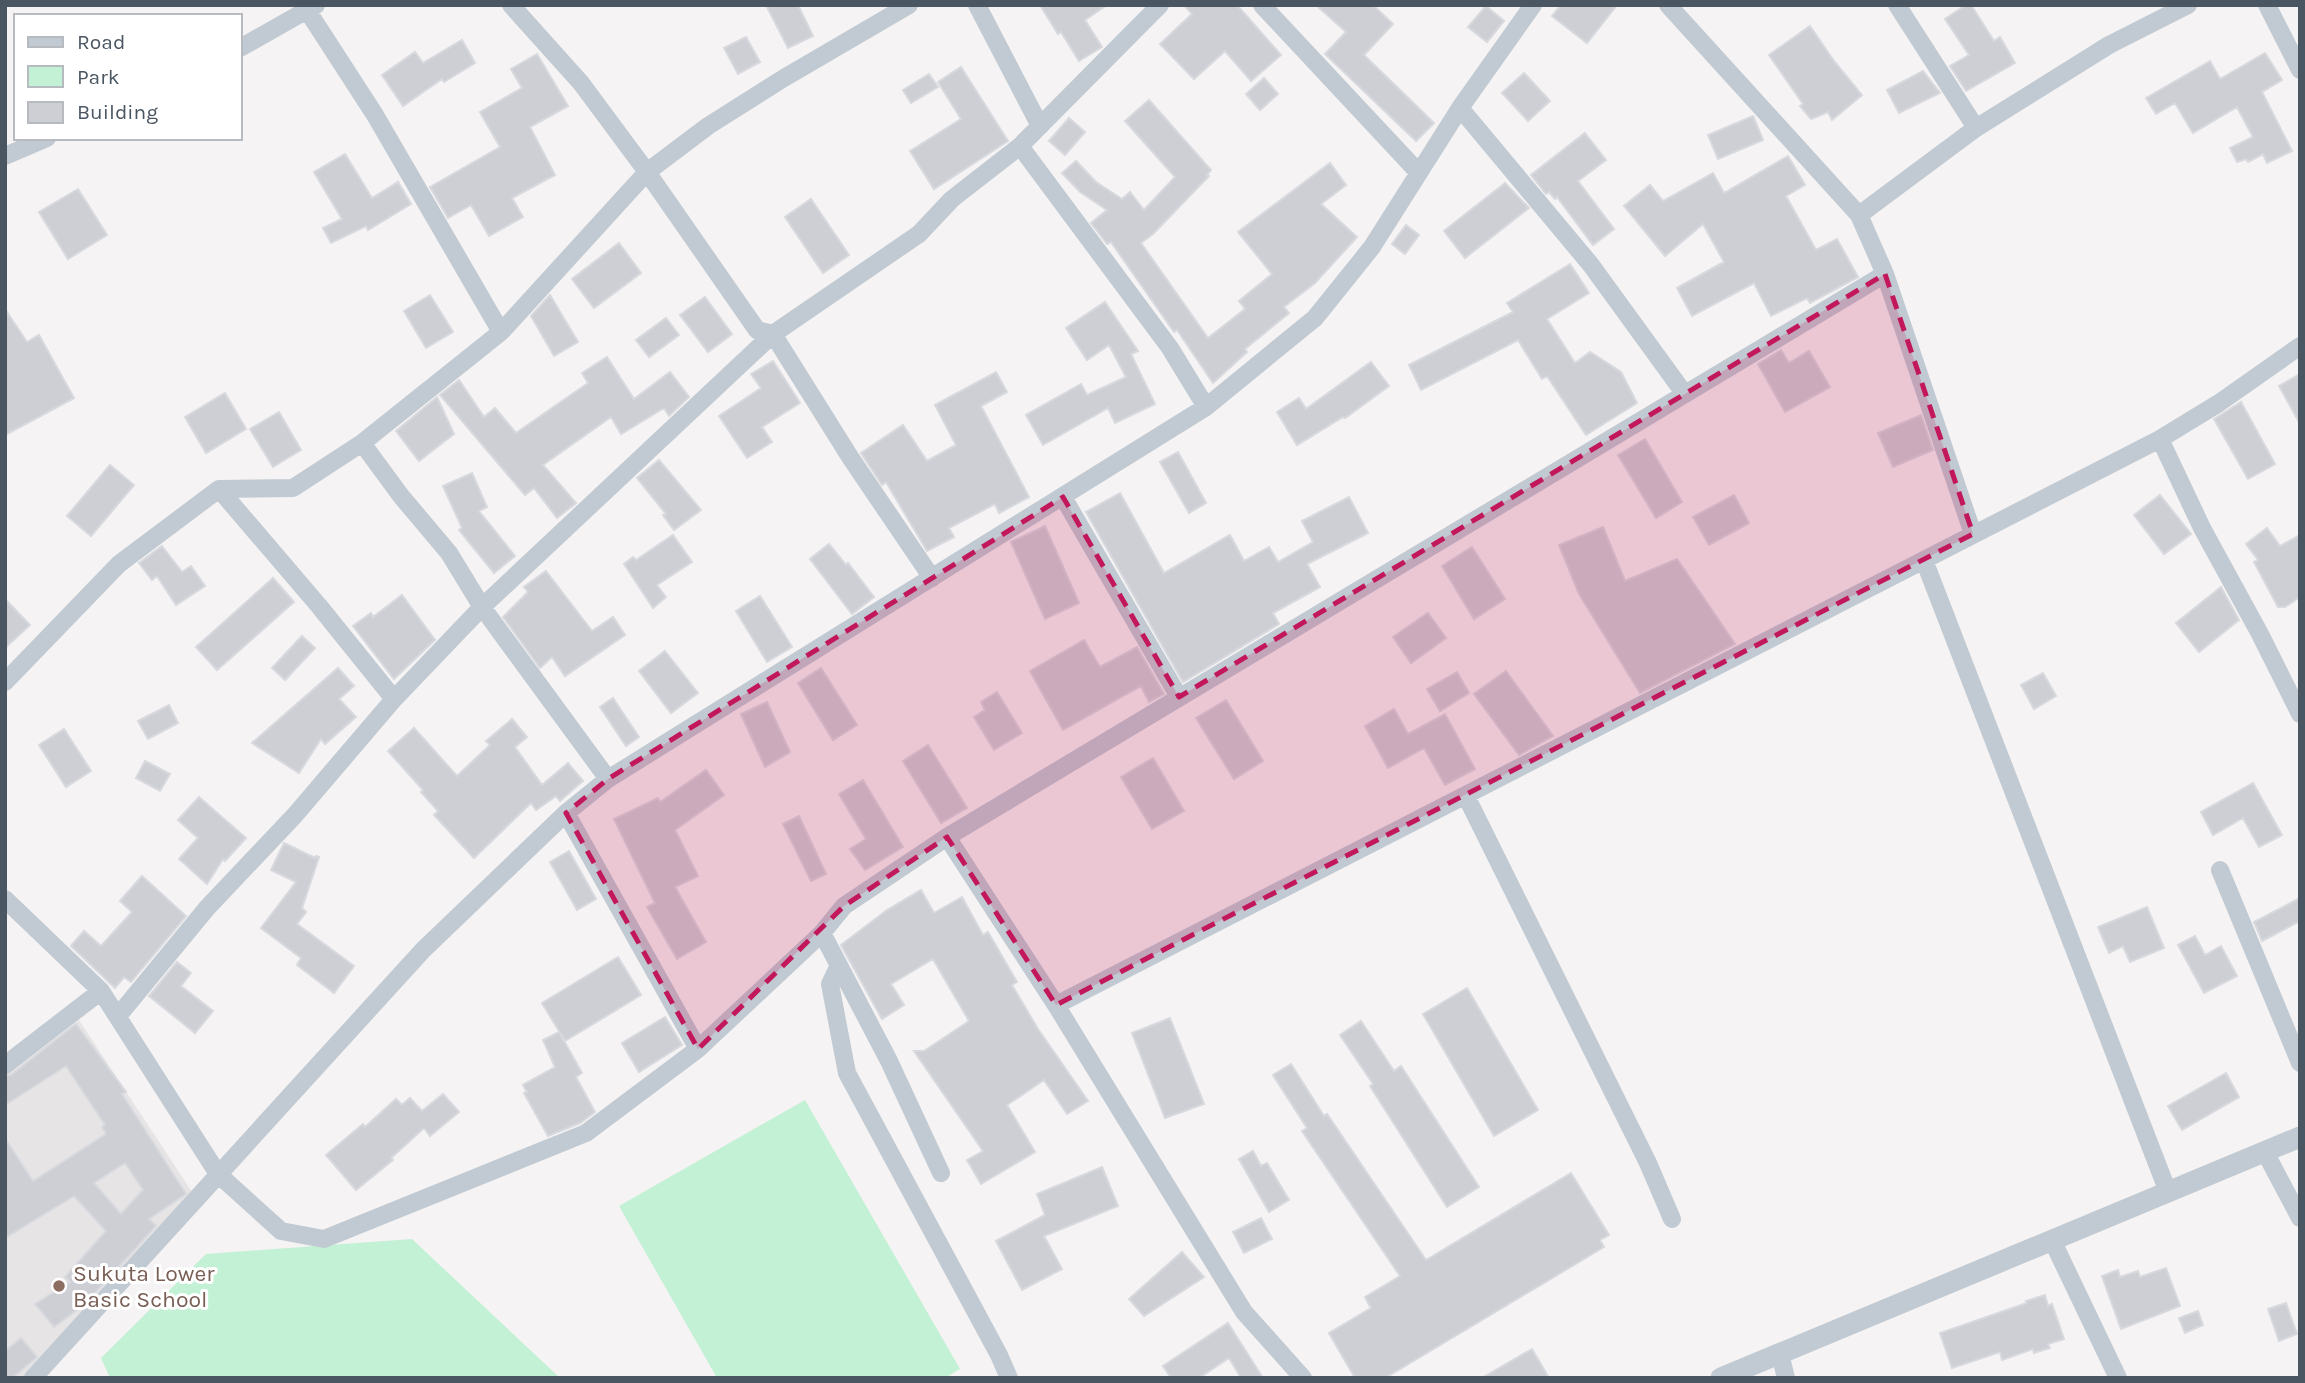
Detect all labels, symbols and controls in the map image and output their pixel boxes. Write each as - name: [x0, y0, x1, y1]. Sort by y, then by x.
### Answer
- legend: [14, 14, 242, 140]
- text: Road: [77, 30, 125, 54]
- text: Park: [77, 65, 120, 89]
- text: Building: [77, 100, 158, 124]
- place label: Sukuta Lower Basic School: [73, 1260, 215, 1313]
- marker: Sukuta Lower Basic School: [51, 1278, 67, 1294]

